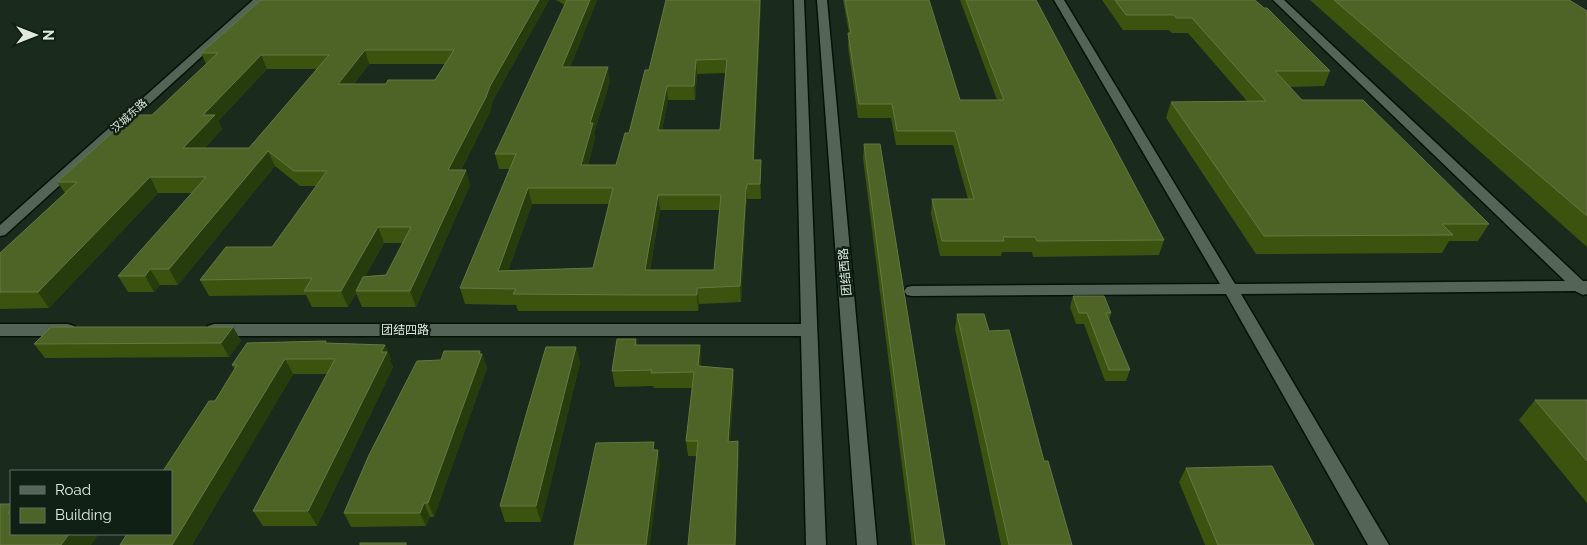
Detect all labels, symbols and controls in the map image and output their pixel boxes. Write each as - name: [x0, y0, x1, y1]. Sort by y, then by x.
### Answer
- north arrow: [10, 10, 60, 60]
- text: N: [40, 30, 56, 40]
- street label: 汉城东路: [108, 96, 150, 136]
- street label: 团结西路: [836, 247, 854, 297]
- street label: 团结四路: [381, 323, 429, 337]
- legend: [10, 470, 172, 535]
- text: Road: [55, 481, 91, 499]
- text: Building: [55, 506, 112, 524]

